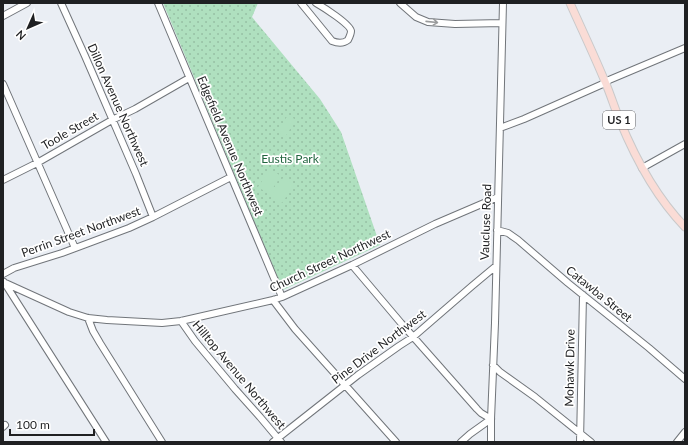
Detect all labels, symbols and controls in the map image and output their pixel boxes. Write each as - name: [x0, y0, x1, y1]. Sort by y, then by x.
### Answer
- north arrow: [8, 8, 48, 48]
- one-way arrow: [426, 18, 439, 26]
- text: N: [13, 28, 28, 43]
- street label: Dillon Avenue Northwest: [85, 41, 153, 169]
- street label: Edgefield Avenue Northwest: [194, 74, 267, 219]
- street label: Toole Street: [39, 108, 101, 153]
- road number: US 1: [603, 111, 635, 129]
- park label: Eustis Park: [261, 151, 320, 166]
- street label: Vaucluse Road: [477, 184, 494, 260]
- street label: Perrin Street Northwest: [19, 203, 143, 260]
- street label: Church Street Northwest: [267, 226, 393, 295]
- street label: Catawba Street: [563, 262, 636, 325]
- street label: Pine Drive Northwest: [329, 306, 429, 387]
- street label: Hilltop Avenue Northwest: [190, 317, 290, 433]
- street label: Mohawk Drive: [561, 329, 578, 407]
- scale bar: [10, 411, 94, 437]
- text: 100 m: [16, 417, 50, 432]

